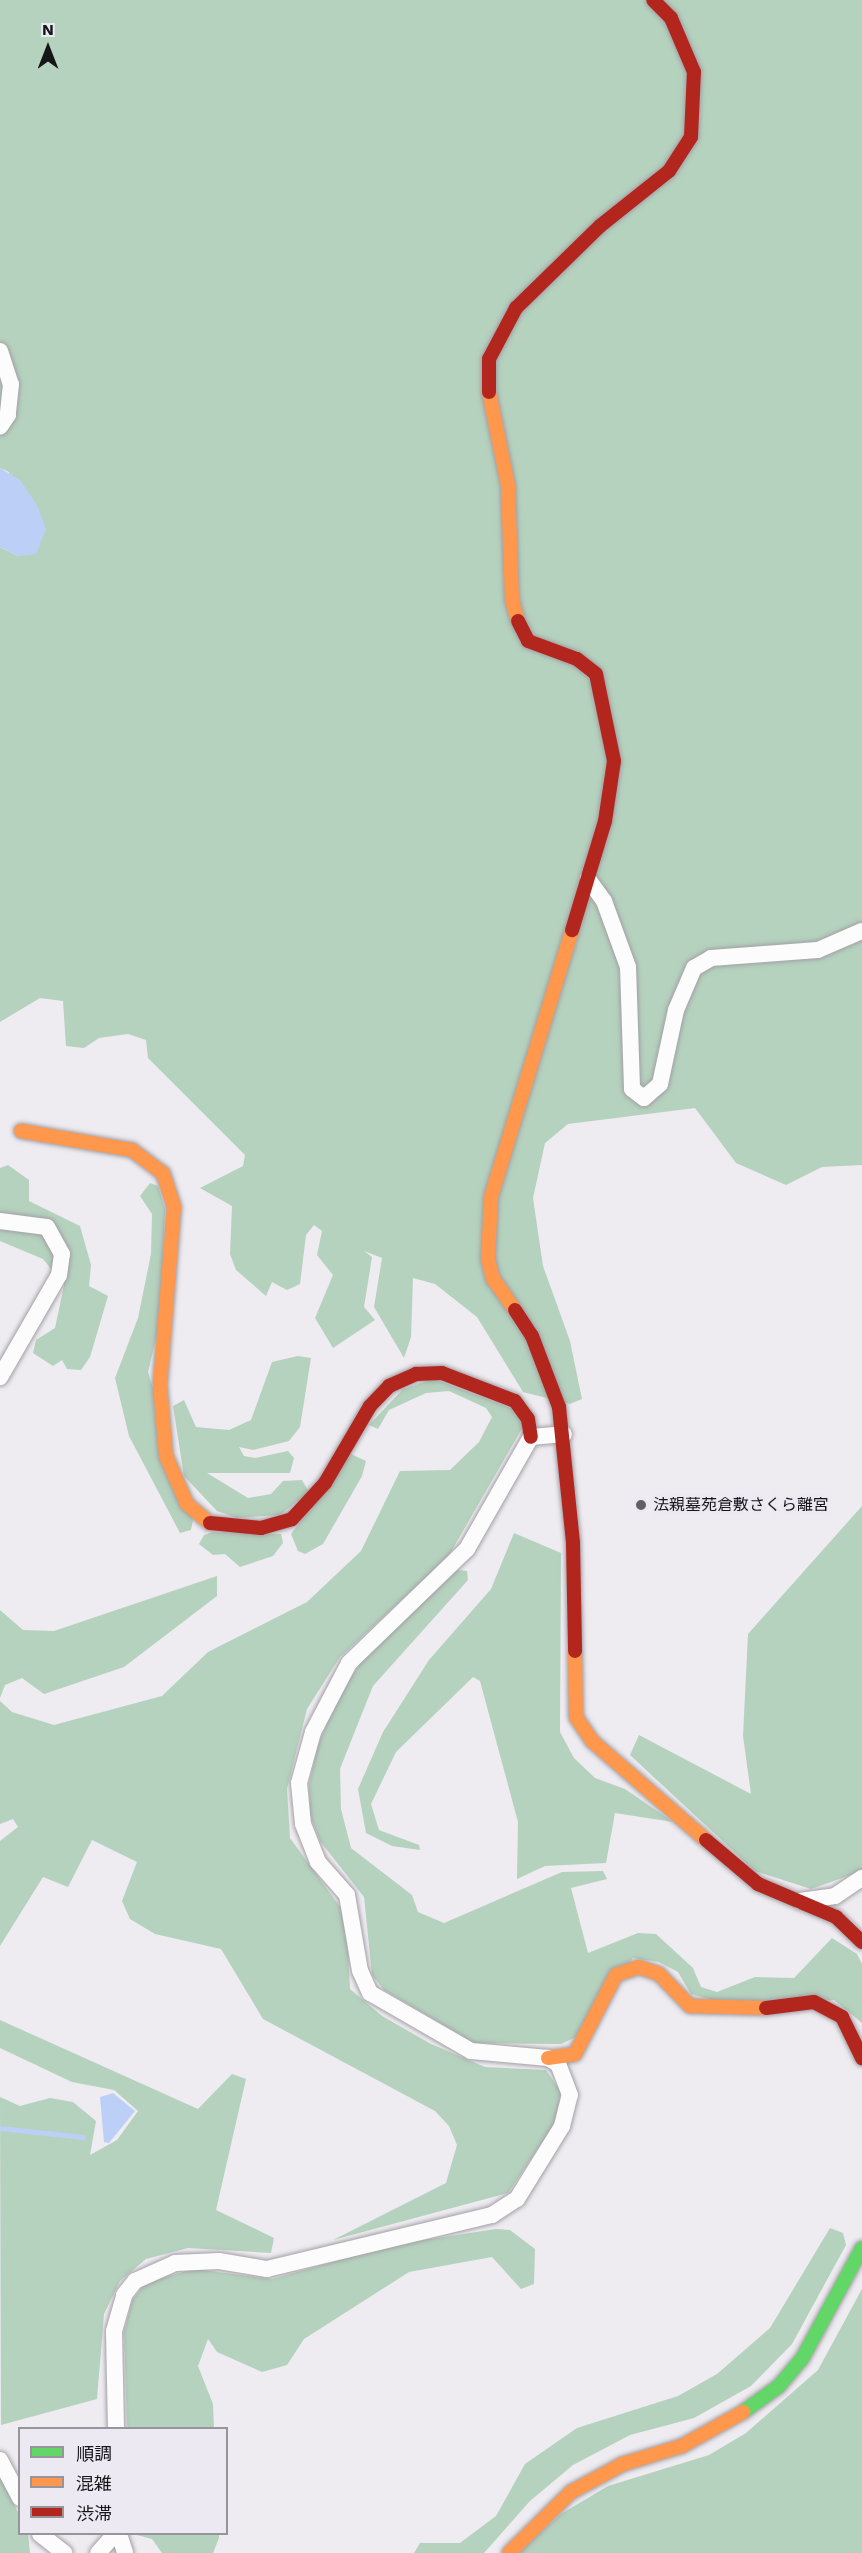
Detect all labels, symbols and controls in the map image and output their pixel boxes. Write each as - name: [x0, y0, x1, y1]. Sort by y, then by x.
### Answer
- north arrow: [18, 18, 78, 78]
- text: N: [42, 20, 54, 39]
- place label: 法親墓苑倉敷さくら離宮: [653, 1495, 829, 1515]
- marker: 法親墓苑倉敷さくら離宮: [634, 1498, 648, 1512]
- legend: [18, 2427, 228, 2535]
- text: 順調: [76, 2443, 112, 2464]
- text: 混雑: [76, 2473, 112, 2494]
- text: 渋滞: [76, 2503, 112, 2524]

